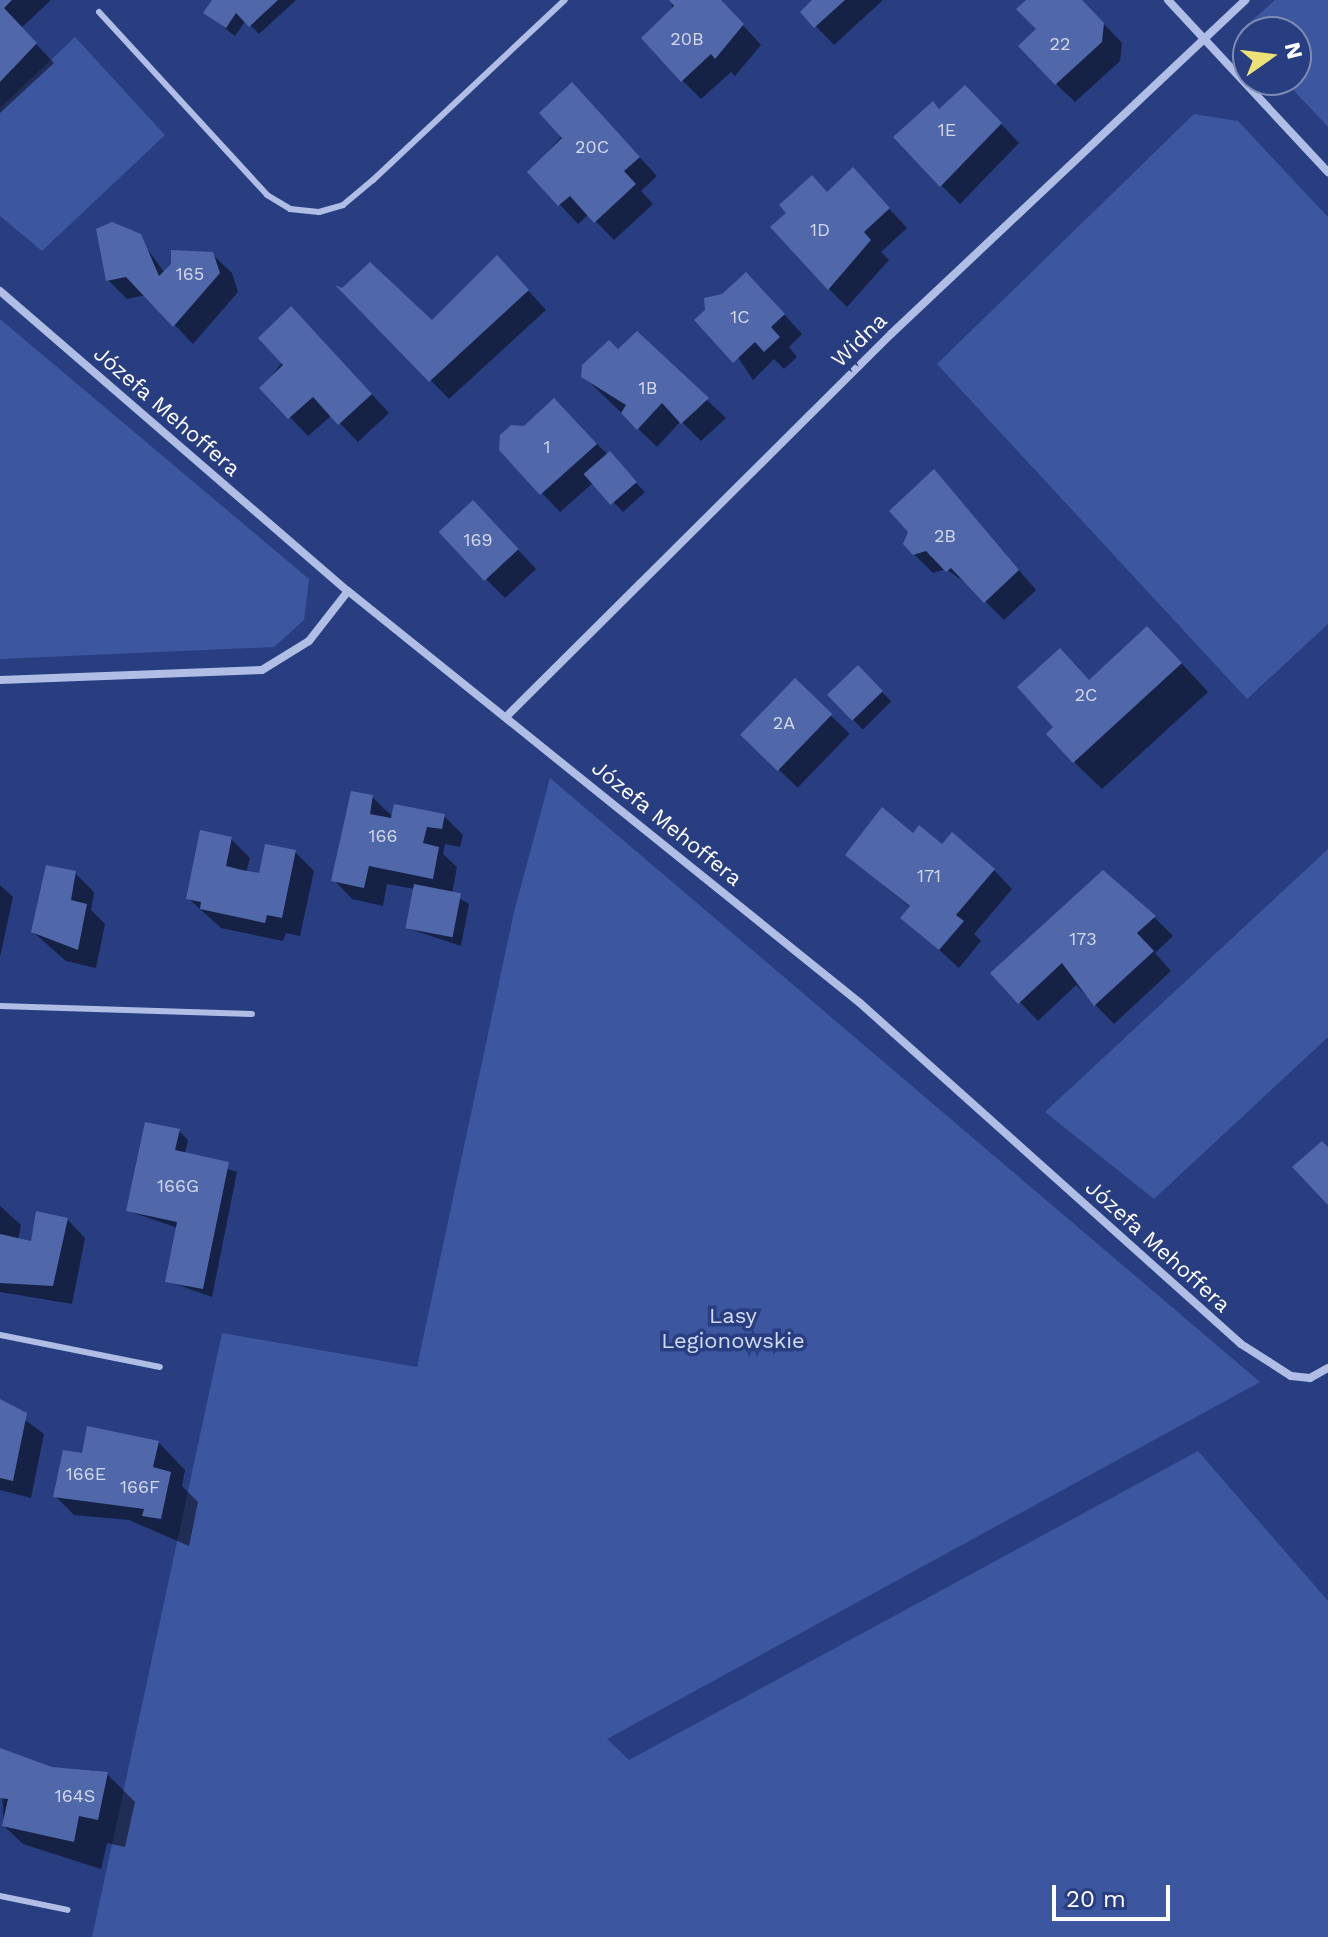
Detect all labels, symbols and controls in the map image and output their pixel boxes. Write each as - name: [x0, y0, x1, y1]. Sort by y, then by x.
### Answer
- north arrow: [1232, 16, 1312, 96]
- house number: 20B: [670, 28, 704, 50]
- house number: 22: [1050, 33, 1070, 55]
- text: N: [1280, 40, 1308, 61]
- house number: 1E: [938, 119, 956, 141]
- house number: 20C: [575, 136, 609, 158]
- house number: 1D: [810, 219, 830, 241]
- house number: 165: [176, 263, 204, 285]
- house number: 1C: [730, 306, 750, 328]
- street label: Widna: [826, 307, 892, 373]
- street label: Józefa Mehoffera: [88, 340, 246, 482]
- house number: 1B: [639, 377, 657, 399]
- house number: 1: [543, 436, 551, 458]
- house number: 2B: [934, 525, 956, 547]
- house number: 169: [463, 529, 493, 551]
- house number: 2C: [1075, 684, 1097, 706]
- house number: 2A: [773, 712, 795, 734]
- street label: Józefa Mehoffera: [586, 754, 748, 892]
- house number: 166: [369, 825, 397, 847]
- house number: 171: [917, 865, 941, 887]
- house number: 173: [1069, 928, 1097, 950]
- street label: Józefa Mehoffera: [1080, 1174, 1236, 1318]
- house number: 166G: [157, 1175, 199, 1197]
- park label: Lasy Legionowskie: [661, 1302, 805, 1354]
- house number: 166E: [66, 1463, 106, 1485]
- house number: 166F: [120, 1476, 160, 1498]
- house number: 164S: [55, 1785, 95, 1807]
- scale bar: [1056, 1869, 1174, 1919]
- text: 20 m: [1066, 1885, 1126, 1913]

